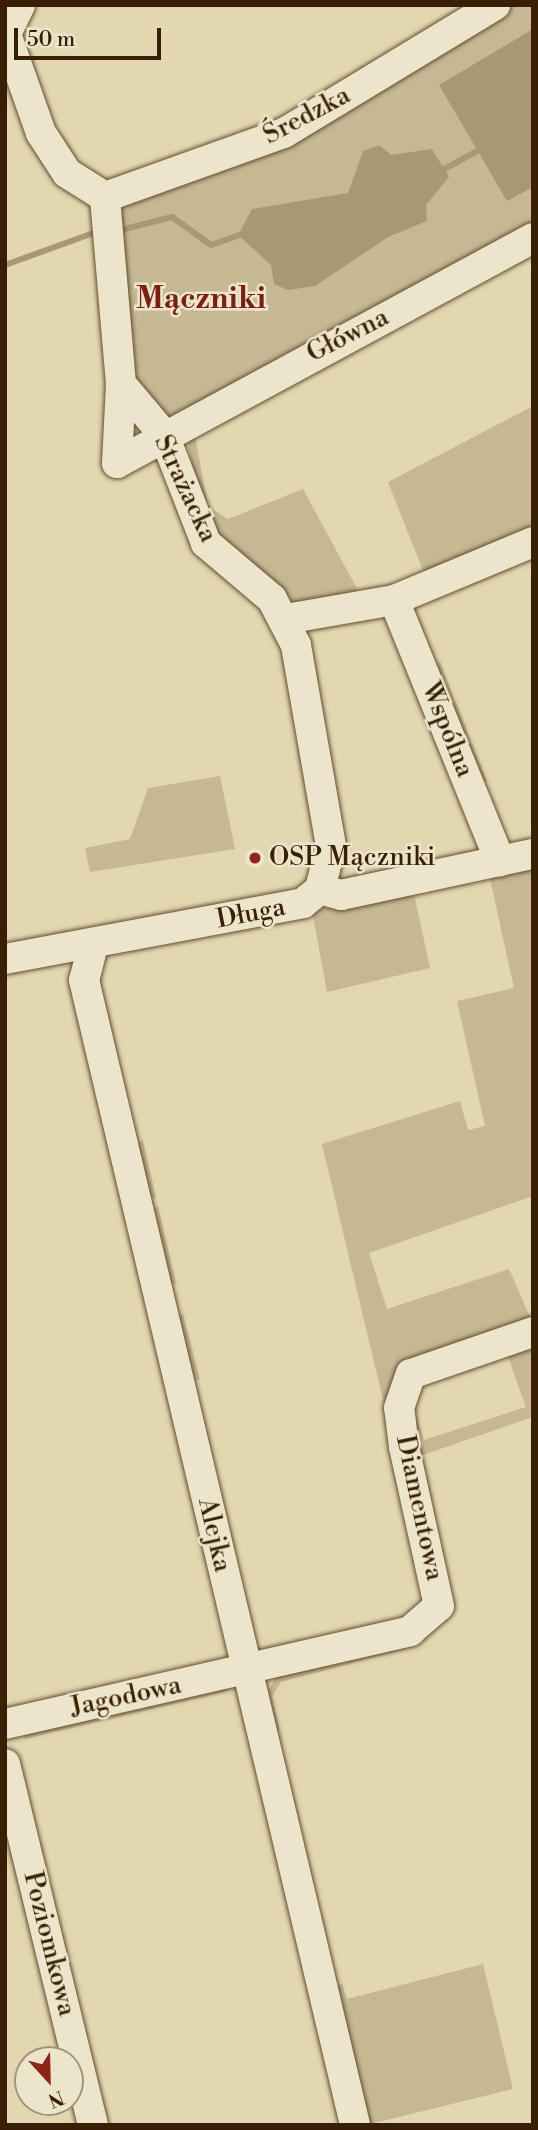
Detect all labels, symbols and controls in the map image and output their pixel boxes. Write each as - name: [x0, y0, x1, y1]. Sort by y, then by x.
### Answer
- scale bar: [18, 14, 164, 58]
- text: 50 m: [27, 27, 75, 53]
- street label: Średzka: [258, 80, 356, 152]
- district label: Mączniki: [136, 281, 266, 317]
- street label: Główna: [302, 302, 394, 370]
- street label: Strażacka: [147, 430, 223, 548]
- street label: Wspólna: [414, 678, 480, 782]
- place label: OSP Mączniki: [269, 842, 435, 874]
- marker: OSP Mączniki: [247, 850, 263, 866]
- street label: Długa: [214, 892, 288, 936]
- street label: Diamentowa: [388, 1433, 450, 1583]
- street label: Alejka: [190, 1495, 238, 1575]
- street label: Jagodowa: [68, 1670, 184, 1724]
- street label: Poziomkowa: [16, 1869, 82, 2019]
- north arrow: [14, 2046, 84, 2116]
- text: N: [45, 2085, 68, 2113]

